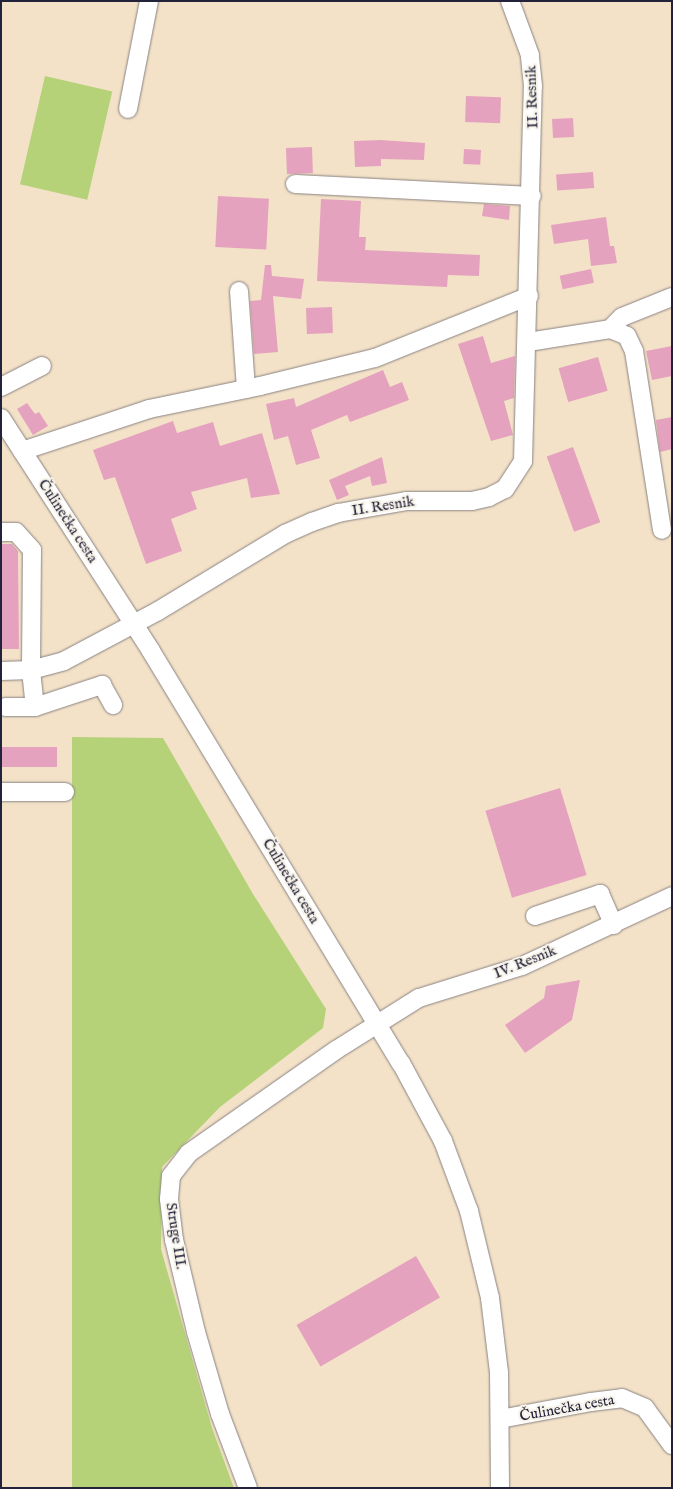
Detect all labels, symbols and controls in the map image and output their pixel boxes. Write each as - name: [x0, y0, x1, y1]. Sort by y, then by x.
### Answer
- street label: II. Resnik: [522, 65, 542, 129]
- street label: Čulinečka cesta: [34, 476, 102, 566]
- street label: II. Resnik: [351, 492, 415, 520]
- street label: Čulinečka cesta: [259, 835, 323, 927]
- street label: IV. Resnik: [491, 941, 559, 983]
- street label: Struge III.: [162, 1202, 190, 1270]
- street label: Čulinečka cesta: [518, 1391, 616, 1425]

